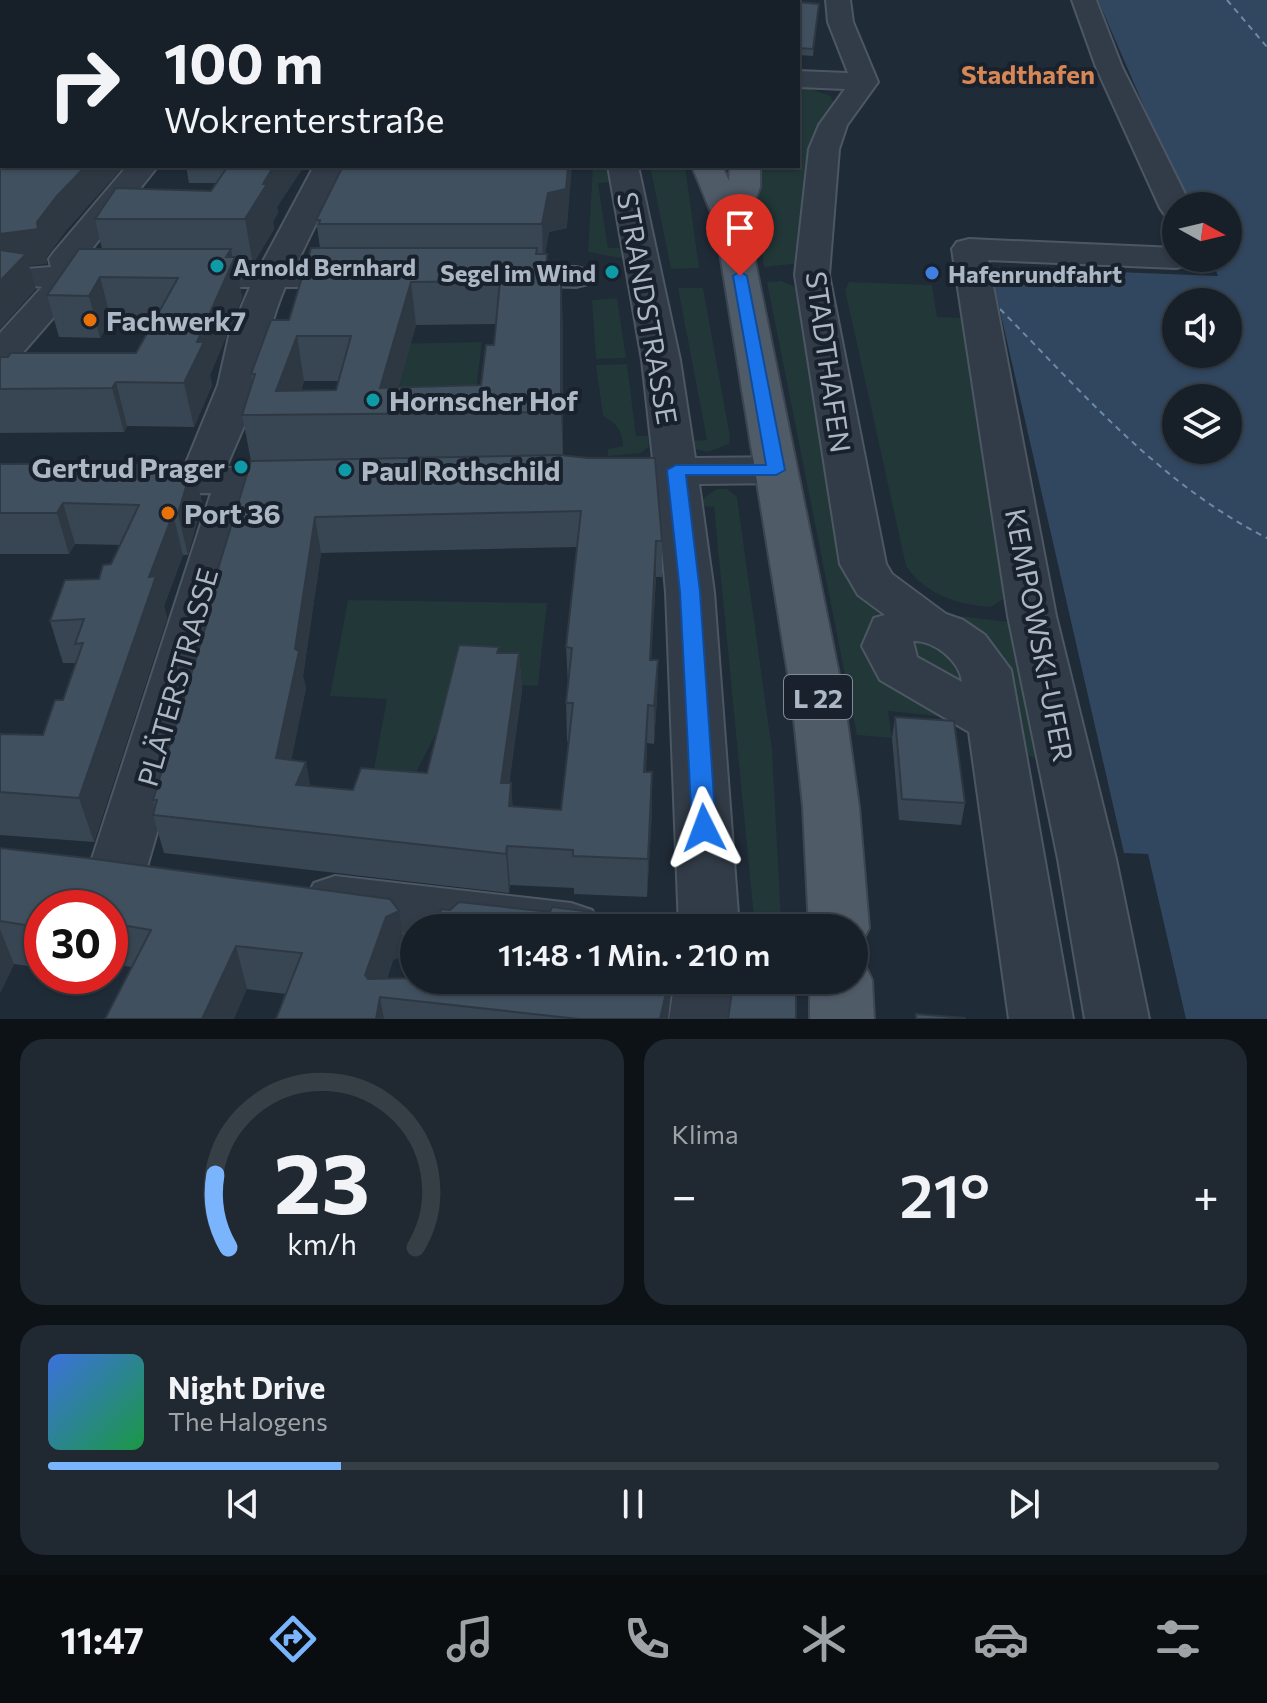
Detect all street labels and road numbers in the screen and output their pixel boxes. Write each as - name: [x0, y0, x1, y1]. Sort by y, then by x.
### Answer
- street label: STRANDSTRASSE: [611, 189, 685, 427]
- street label: STADTHAFEN: [799, 269, 859, 455]
- street label: KEMPOWSKI-UFER: [999, 506, 1081, 764]
- street label: PLÄTERSTRASSE: [130, 564, 224, 790]
- road number: L 22: [784, 675, 852, 719]

